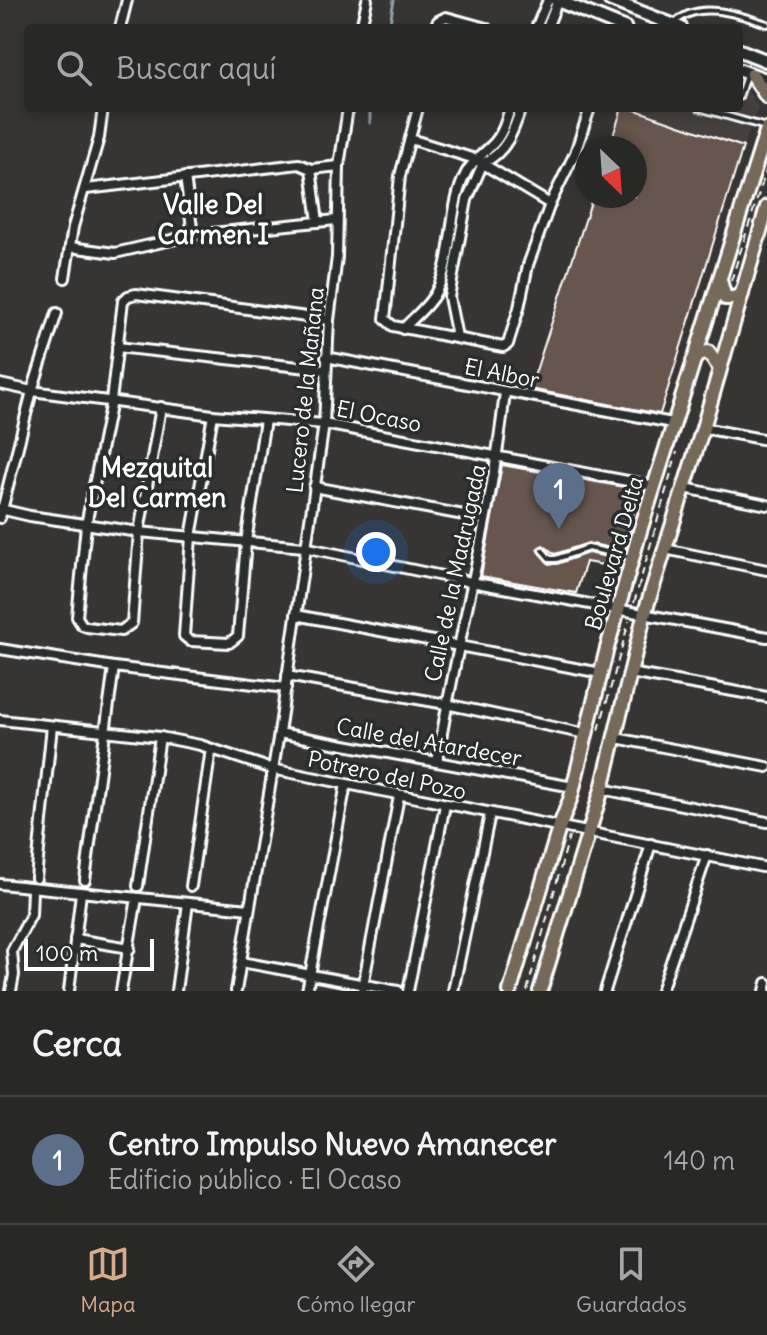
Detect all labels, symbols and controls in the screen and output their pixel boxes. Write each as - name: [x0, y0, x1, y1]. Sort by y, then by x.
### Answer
- search box: [24, 24, 743, 112]
- icon: search: [52, 46, 96, 90]
- text: Buscar aquí: [116, 49, 276, 87]
- north arrow: [575, 136, 647, 208]
- district label: Valle Del Carmen I: [157, 188, 269, 251]
- street label: Lucero de la Mañana: [280, 286, 330, 494]
- street label: El Albor: [462, 352, 542, 394]
- street label: El Ocaso: [334, 394, 424, 438]
- district label: Mezquital Del Carmen: [88, 451, 226, 514]
- street label: Calle de la Madrugada: [418, 462, 492, 684]
- pin: 1: [533, 463, 585, 529]
- street label: Boulevard Delta: [579, 473, 649, 633]
- your location: [356, 532, 396, 572]
- street label: Calle del Atardecer: [334, 712, 524, 772]
- street label: Potrero del Pozo: [305, 745, 469, 805]
- scale bar: [24, 935, 154, 971]
- text: 100 m: [36, 939, 98, 967]
- text: Cerca: [32, 1022, 122, 1065]
- text: Centro Impulso Nuevo Amanecer: [108, 1125, 556, 1163]
- text: 1: [53, 1144, 63, 1177]
- text: 140 m: [664, 1144, 735, 1177]
- text: Edificio público · El Ocaso: [108, 1163, 402, 1196]
- tab: Mapa: [80, 1242, 136, 1318]
- tab: Cómo llegar: [296, 1242, 415, 1318]
- tab: Guardados: [576, 1242, 687, 1318]

